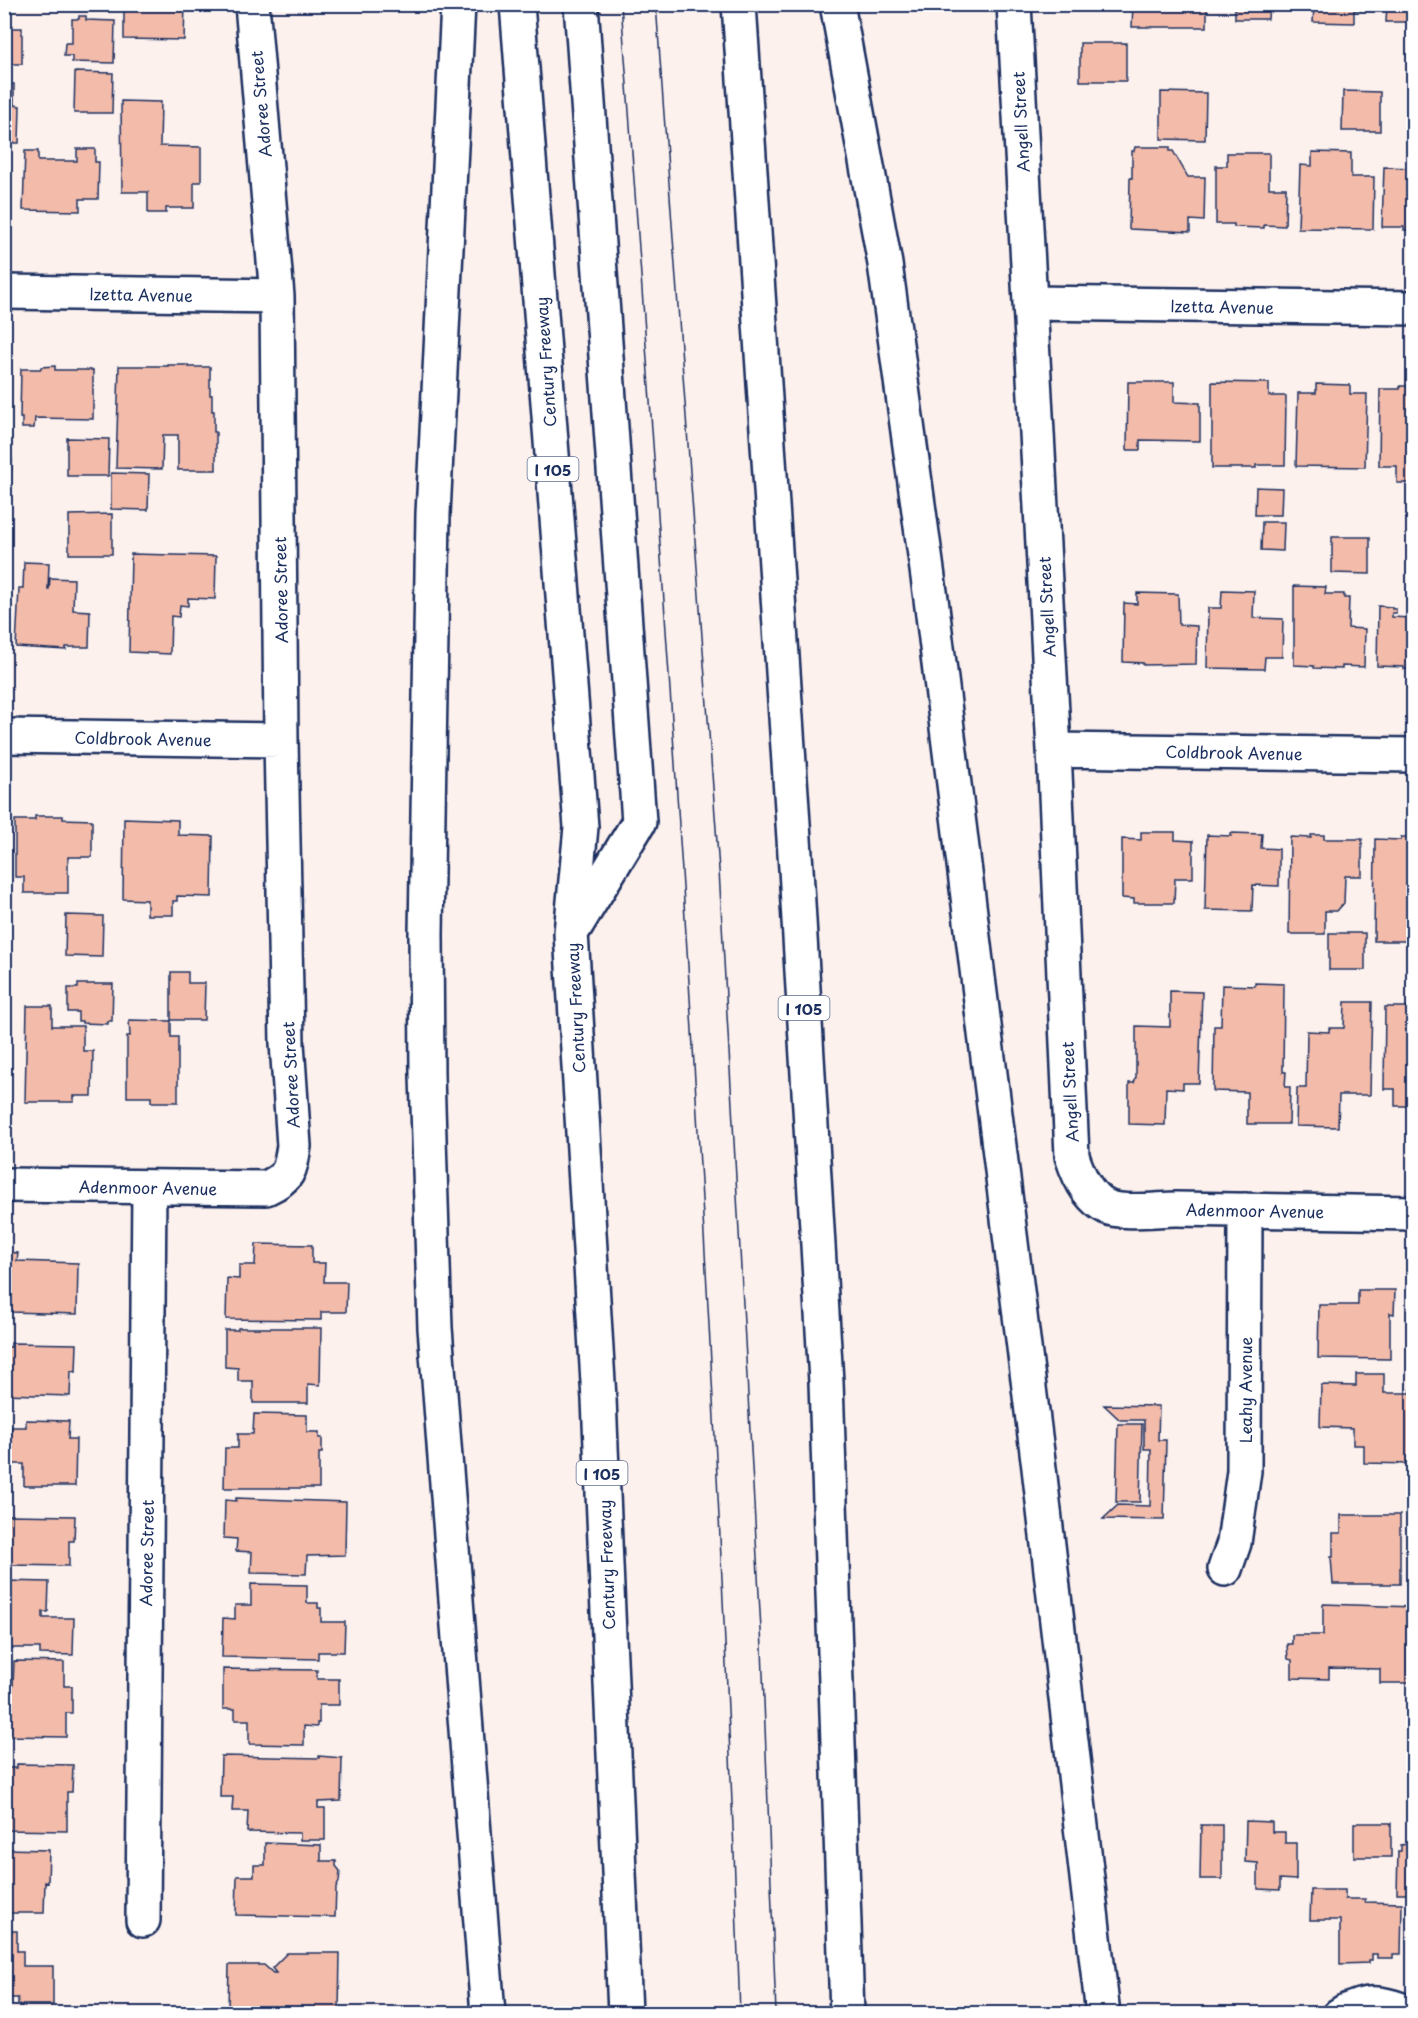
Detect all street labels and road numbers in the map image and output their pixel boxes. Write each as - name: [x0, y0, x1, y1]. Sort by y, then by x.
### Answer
- street label: Adoree Street: [243, 49, 277, 158]
- street label: Angell Street: [1005, 70, 1035, 173]
- street label: Izetta Avenue: [89, 281, 193, 307]
- street label: Izetta Avenue: [1170, 293, 1274, 319]
- street label: Century Freeway: [528, 296, 562, 428]
- road number: I 105: [528, 457, 578, 481]
- street label: Adoree Street: [267, 536, 293, 644]
- street label: Angell Street: [1031, 555, 1061, 658]
- street label: Coldbrook Avenue: [74, 725, 212, 751]
- street label: Coldbrook Avenue: [1165, 739, 1303, 765]
- street label: Century Freeway: [560, 942, 590, 1074]
- road number: I 105: [778, 996, 830, 1020]
- street label: Adoree Street: [275, 1021, 305, 1129]
- street label: Angell Street: [1054, 1040, 1084, 1143]
- street label: Adenmoor Avenue: [79, 1174, 218, 1200]
- street label: Adenmoor Avenue: [1186, 1197, 1325, 1223]
- street label: Leahy Avenue: [1233, 1336, 1257, 1443]
- road number: I 105: [576, 1461, 628, 1485]
- street label: Adoree Street: [133, 1499, 159, 1607]
- street label: Century Freeway: [592, 1499, 620, 1631]

